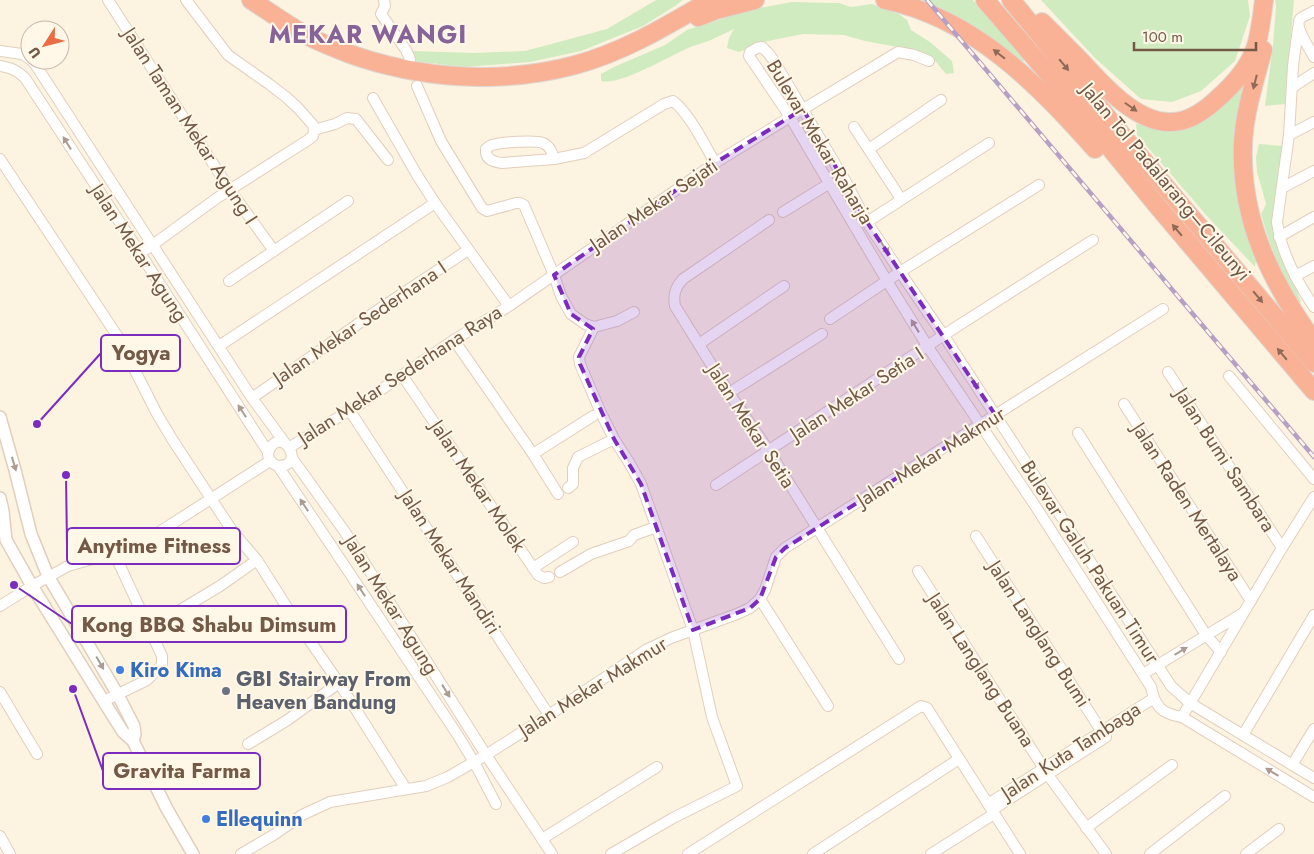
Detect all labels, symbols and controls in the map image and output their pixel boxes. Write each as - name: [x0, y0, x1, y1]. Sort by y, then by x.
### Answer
- district label: MEKAR WANGI: [269, 16, 467, 52]
- street label: Jalan Taman Mekar Agung I: [114, 19, 265, 230]
- north arrow: [20, 20, 70, 70]
- scale bar: [1134, 20, 1256, 52]
- text: 100 m: [1142, 26, 1183, 48]
- text: U: [24, 43, 45, 62]
- one-way arrow: [992, 49, 1006, 59]
- street label: Bulevar Mekar Raharja: [759, 54, 881, 230]
- one-way arrow: [1059, 58, 1070, 71]
- street label: Jalan Tol Padalarang–Cileunyi: [1072, 74, 1258, 287]
- one-way arrow: [1251, 75, 1259, 90]
- one-way arrow: [1124, 102, 1138, 112]
- one-way arrow: [63, 137, 72, 150]
- street label: Jalan Mekar Sejati: [582, 151, 724, 260]
- street label: Jalan Mekar Agung: [82, 176, 195, 328]
- one-way arrow: [1172, 223, 1183, 236]
- one-way arrow: [880, 242, 889, 255]
- street label: Jalan Mekar Sederhana I: [265, 254, 453, 394]
- one-way arrow: [1252, 290, 1263, 303]
- street label: Jalan Mekar Sederhana Raya: [290, 298, 508, 454]
- one-way arrow: [911, 319, 920, 333]
- callout: Yogya: [101, 335, 180, 371]
- text: Yogya: [110, 338, 171, 368]
- street label: Jalan Mekar Setia I: [782, 340, 930, 450]
- one-way arrow: [1277, 347, 1288, 360]
- street label: Jalan Mekar Setia: [698, 355, 802, 494]
- one-way arrow: [970, 377, 980, 390]
- street label: Jalan Bumi Sambara: [1166, 379, 1283, 538]
- street label: Jalan Mekar Makmur: [848, 399, 1011, 516]
- one-way arrow: [237, 405, 247, 418]
- street label: Jalan Mekar Molek: [421, 412, 533, 558]
- street label: Jalan Raden Mertalaya: [1123, 414, 1249, 587]
- street label: Bulevar Galuh Pakuan Timur: [1013, 455, 1167, 669]
- one-way arrow: [10, 457, 18, 472]
- street label: Jalan Mekar Mandiri: [390, 481, 508, 640]
- one-way arrow: [299, 498, 309, 511]
- street label: Jalan Mekar Agung: [335, 527, 446, 680]
- callout: Anytime Fitness: [67, 528, 240, 564]
- text: Anytime Fitness: [76, 531, 231, 561]
- street label: Jalan Langlang Bumi: [979, 552, 1098, 713]
- one-way arrow: [356, 583, 366, 596]
- street label: Jalan Langlang Buana: [918, 584, 1042, 753]
- callout: Kong BBQ Shabu Dimsum: [72, 606, 346, 642]
- text: Kong BBQ Shabu Dimsum: [82, 610, 336, 640]
- street label: Jalan Mekar Makmur: [510, 629, 673, 746]
- one-way arrow: [1175, 646, 1188, 655]
- place label: Kiro Kima: [130, 656, 222, 685]
- one-way arrow: [95, 657, 104, 670]
- marker: Kiro Kima: [114, 664, 126, 676]
- place label: GBI Stairway From Heaven Bandung: [236, 665, 411, 717]
- marker: GBI Stairway From Heaven Bandung: [220, 685, 232, 697]
- one-way arrow: [442, 685, 451, 698]
- street label: Jalan Kuta Tambaga: [993, 695, 1147, 809]
- callout: Gravita Farma: [103, 753, 260, 789]
- text: Gravita Farma: [113, 756, 251, 786]
- one-way arrow: [1266, 768, 1279, 777]
- place label: Ellequinn: [216, 805, 303, 834]
- marker: Ellequinn: [200, 813, 212, 825]

